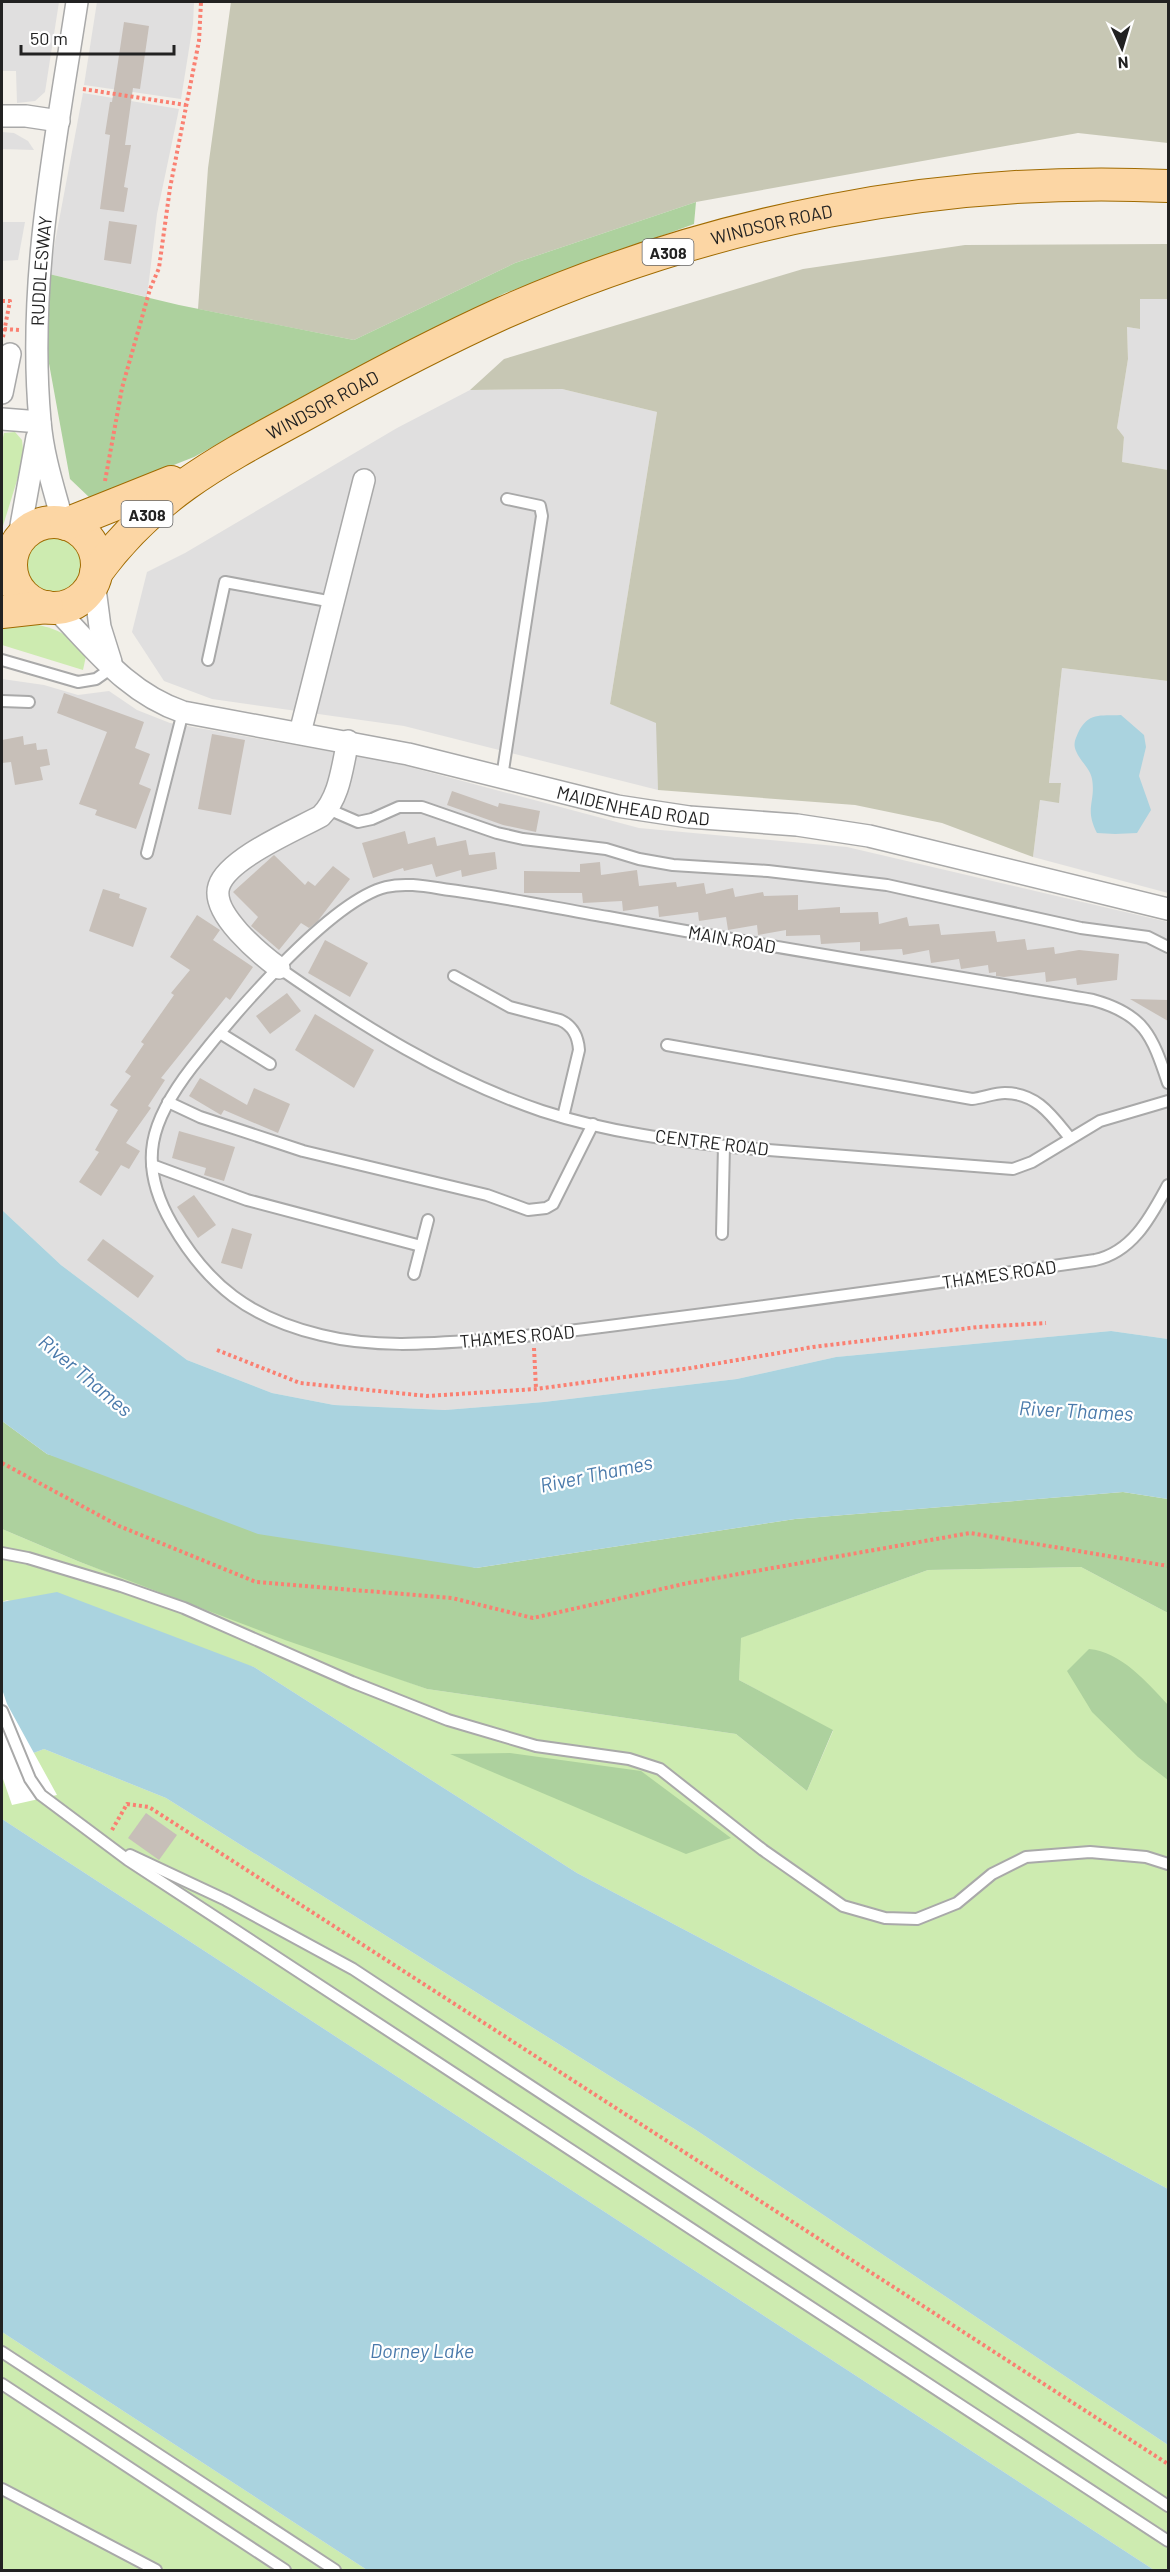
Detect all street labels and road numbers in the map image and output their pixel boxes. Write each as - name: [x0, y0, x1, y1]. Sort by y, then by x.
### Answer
- street label: WINDSOR ROAD: [708, 199, 834, 249]
- street label: RUDDLESWAY: [26, 215, 56, 326]
- road number: A308: [642, 239, 694, 265]
- street label: WINDSOR ROAD: [262, 365, 382, 444]
- road number: A308: [122, 501, 172, 527]
- street label: MAIDENHEAD ROAD: [554, 780, 711, 830]
- street label: MAIN ROAD: [687, 920, 777, 958]
- street label: CENTRE ROAD: [654, 1124, 770, 1160]
- street label: THAMES ROAD: [940, 1255, 1058, 1293]
- street label: THAMES ROAD: [459, 1320, 575, 1352]

